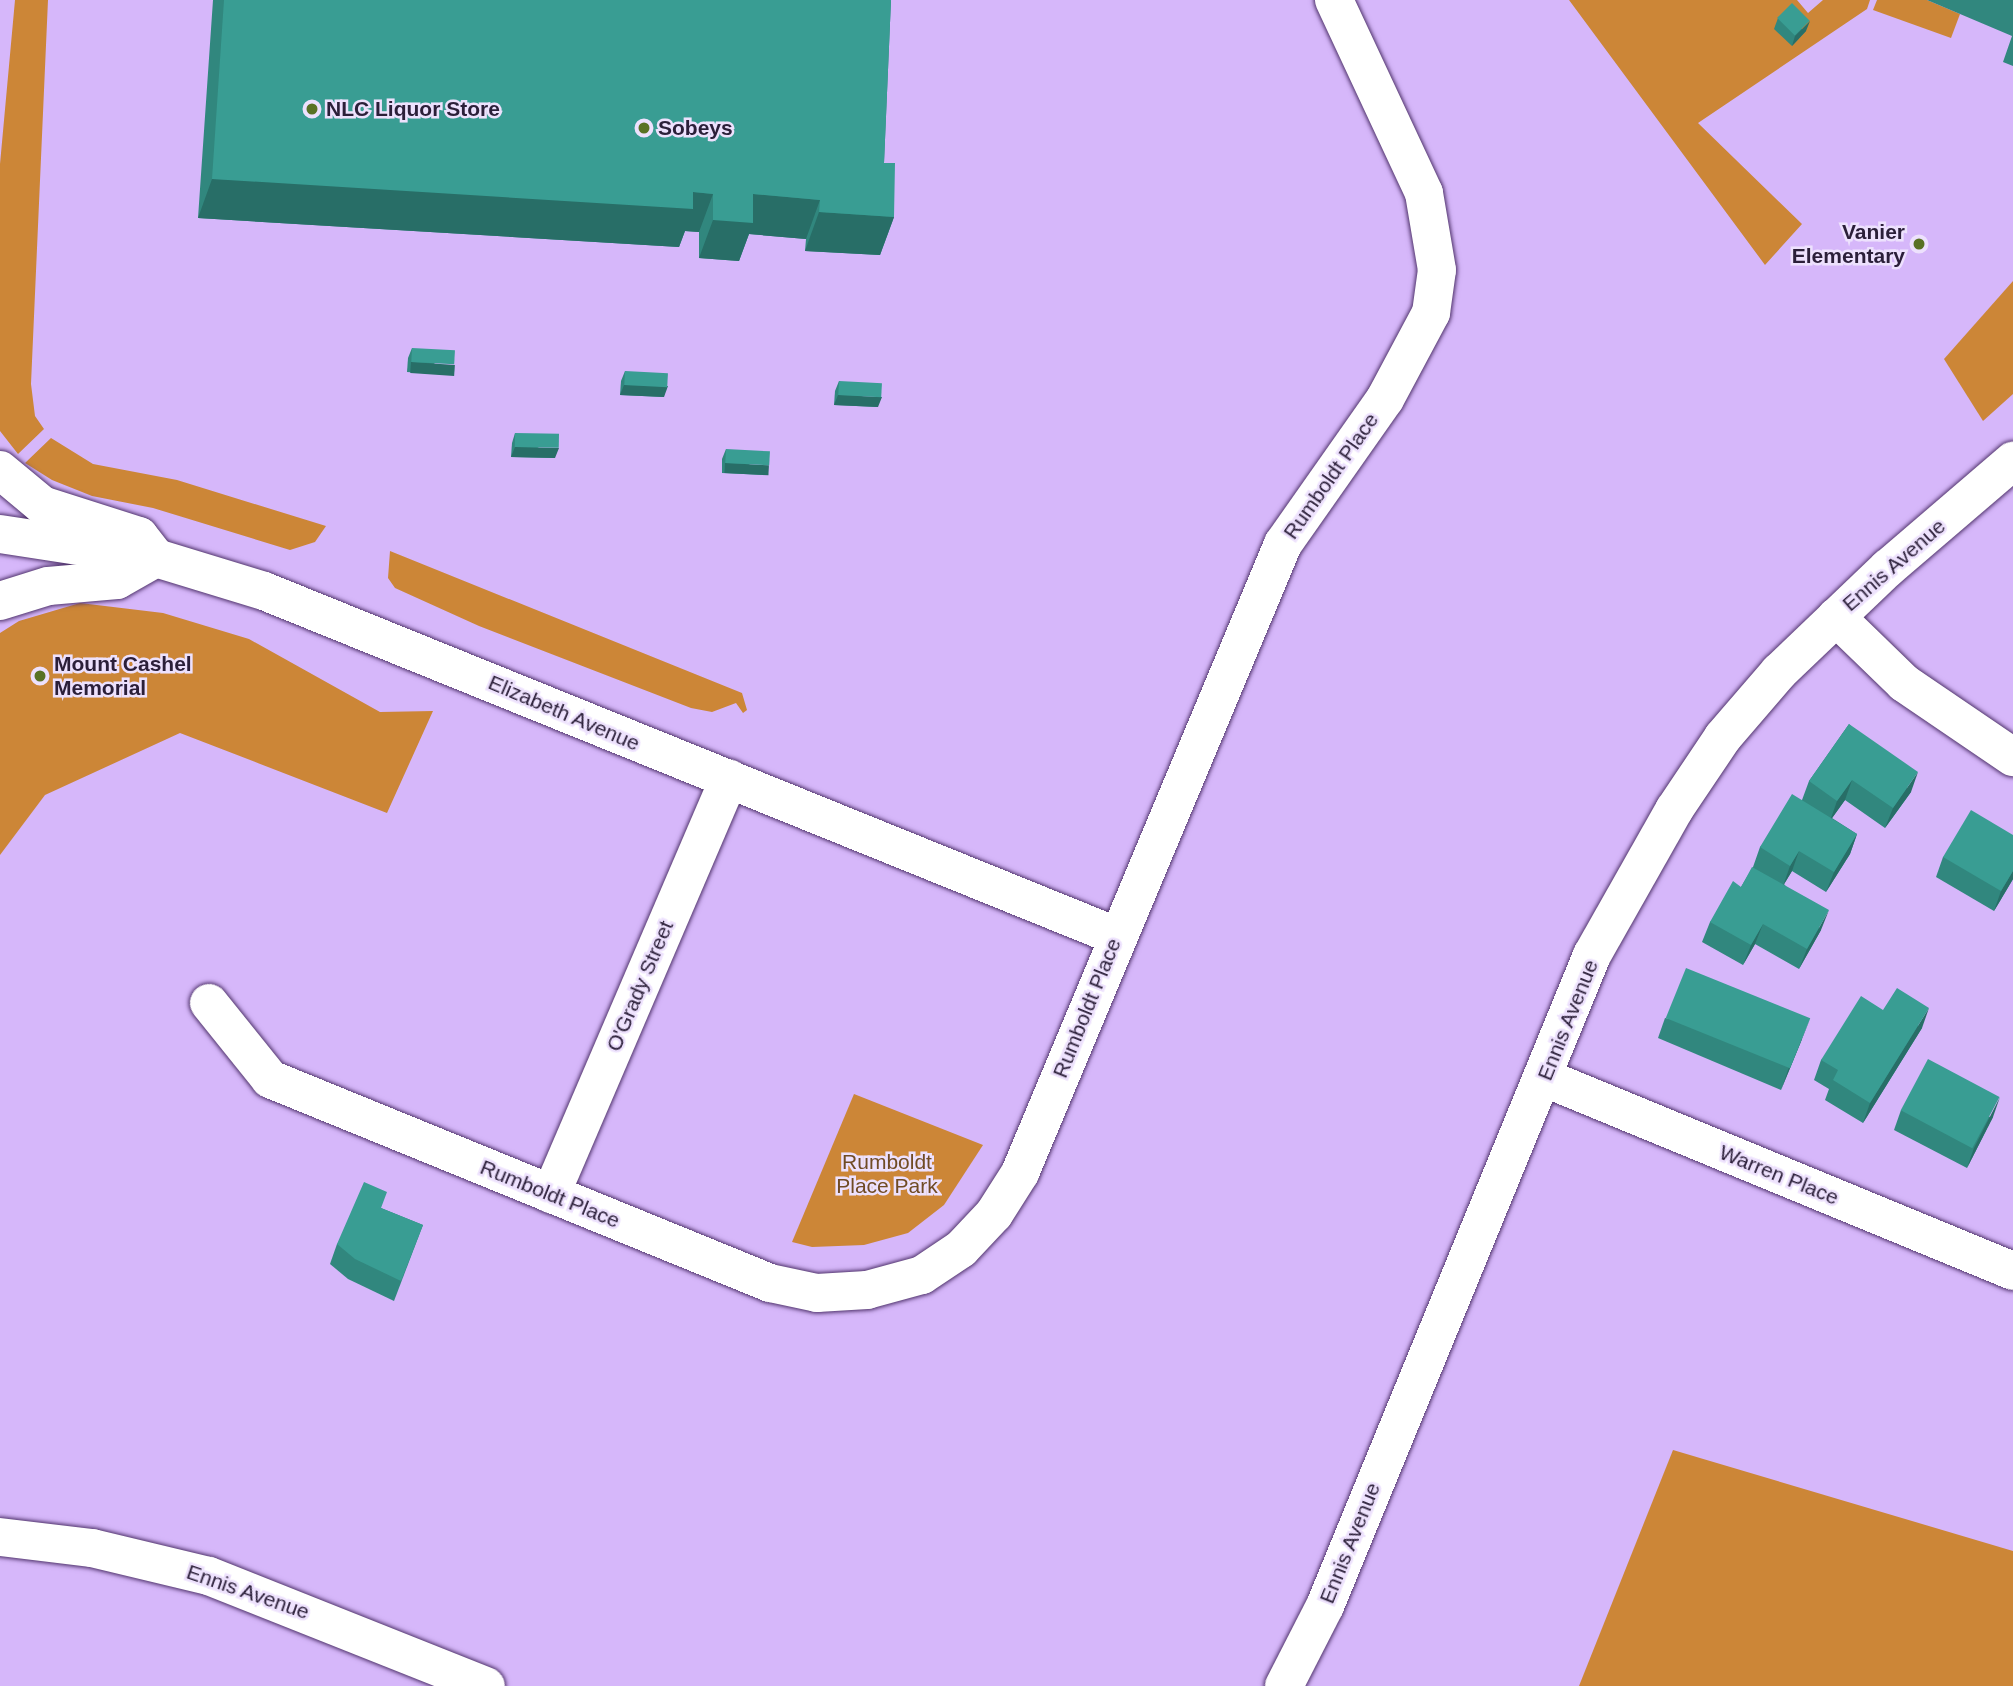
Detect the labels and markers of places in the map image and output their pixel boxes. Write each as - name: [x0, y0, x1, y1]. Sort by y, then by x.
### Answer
- place label: NLC Liquor Store: [326, 96, 500, 122]
- marker: NLC Liquor Store: [304, 101, 320, 117]
- place label: Sobeys: [658, 115, 733, 141]
- marker: Sobeys: [636, 120, 652, 136]
- place label: Vanier Elementary: [1792, 219, 1905, 269]
- marker: Vanier Elementary: [1911, 236, 1927, 252]
- place label: Mount Cashel Memorial: [54, 651, 192, 701]
- marker: Mount Cashel Memorial: [32, 668, 48, 684]

